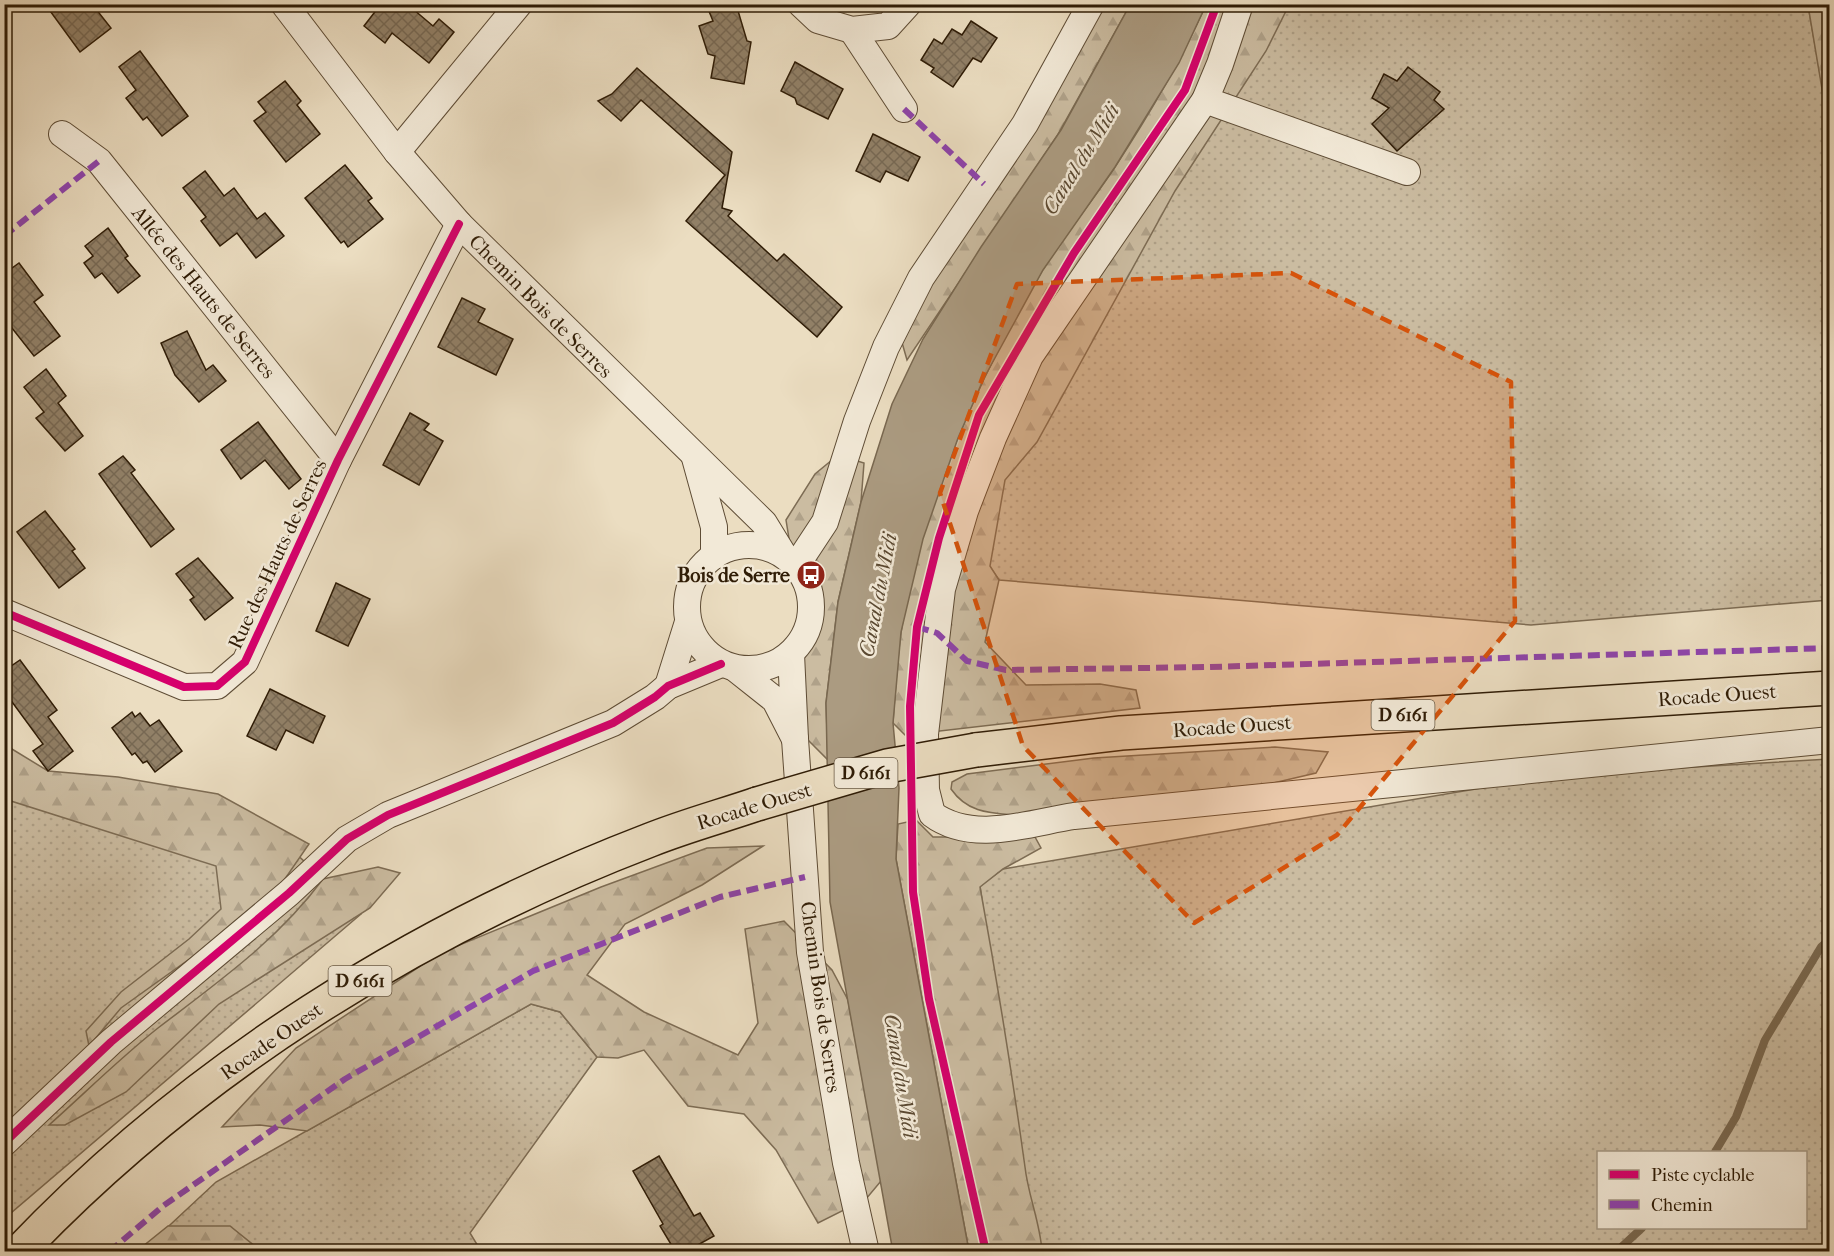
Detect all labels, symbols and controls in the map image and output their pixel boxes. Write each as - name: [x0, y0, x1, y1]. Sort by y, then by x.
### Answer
- water label: Canal du Midi: [1038, 98, 1125, 219]
- street label: Allée des Hauts de Serres: [126, 201, 280, 383]
- street label: Chemin Bois de Serres: [464, 230, 617, 383]
- street label: Rue des Hauts de Serres: [223, 456, 332, 653]
- water label: Canal du Midi: [854, 529, 902, 659]
- bus stop icon: Bois de Serre: [795, 559, 827, 591]
- place label: Bois de Serre: [677, 564, 790, 587]
- street label: Rocade Ouest: [1657, 680, 1777, 711]
- road number: D 6161: [1372, 700, 1434, 730]
- street label: Rocade Ouest: [1172, 711, 1292, 742]
- road number: D 6161: [834, 758, 898, 788]
- street label: Rocade Ouest: [694, 778, 814, 835]
- street label: Chemin Bois de Serres: [796, 900, 845, 1094]
- road number: D 6161: [328, 966, 392, 996]
- street label: Rocade Ouest: [216, 998, 327, 1085]
- water label: Canal du Midi: [879, 1012, 923, 1142]
- legend: [1597, 1151, 1807, 1229]
- text: Piste cyclable: [1651, 1165, 1754, 1186]
- text: Chemin: [1651, 1195, 1713, 1216]

